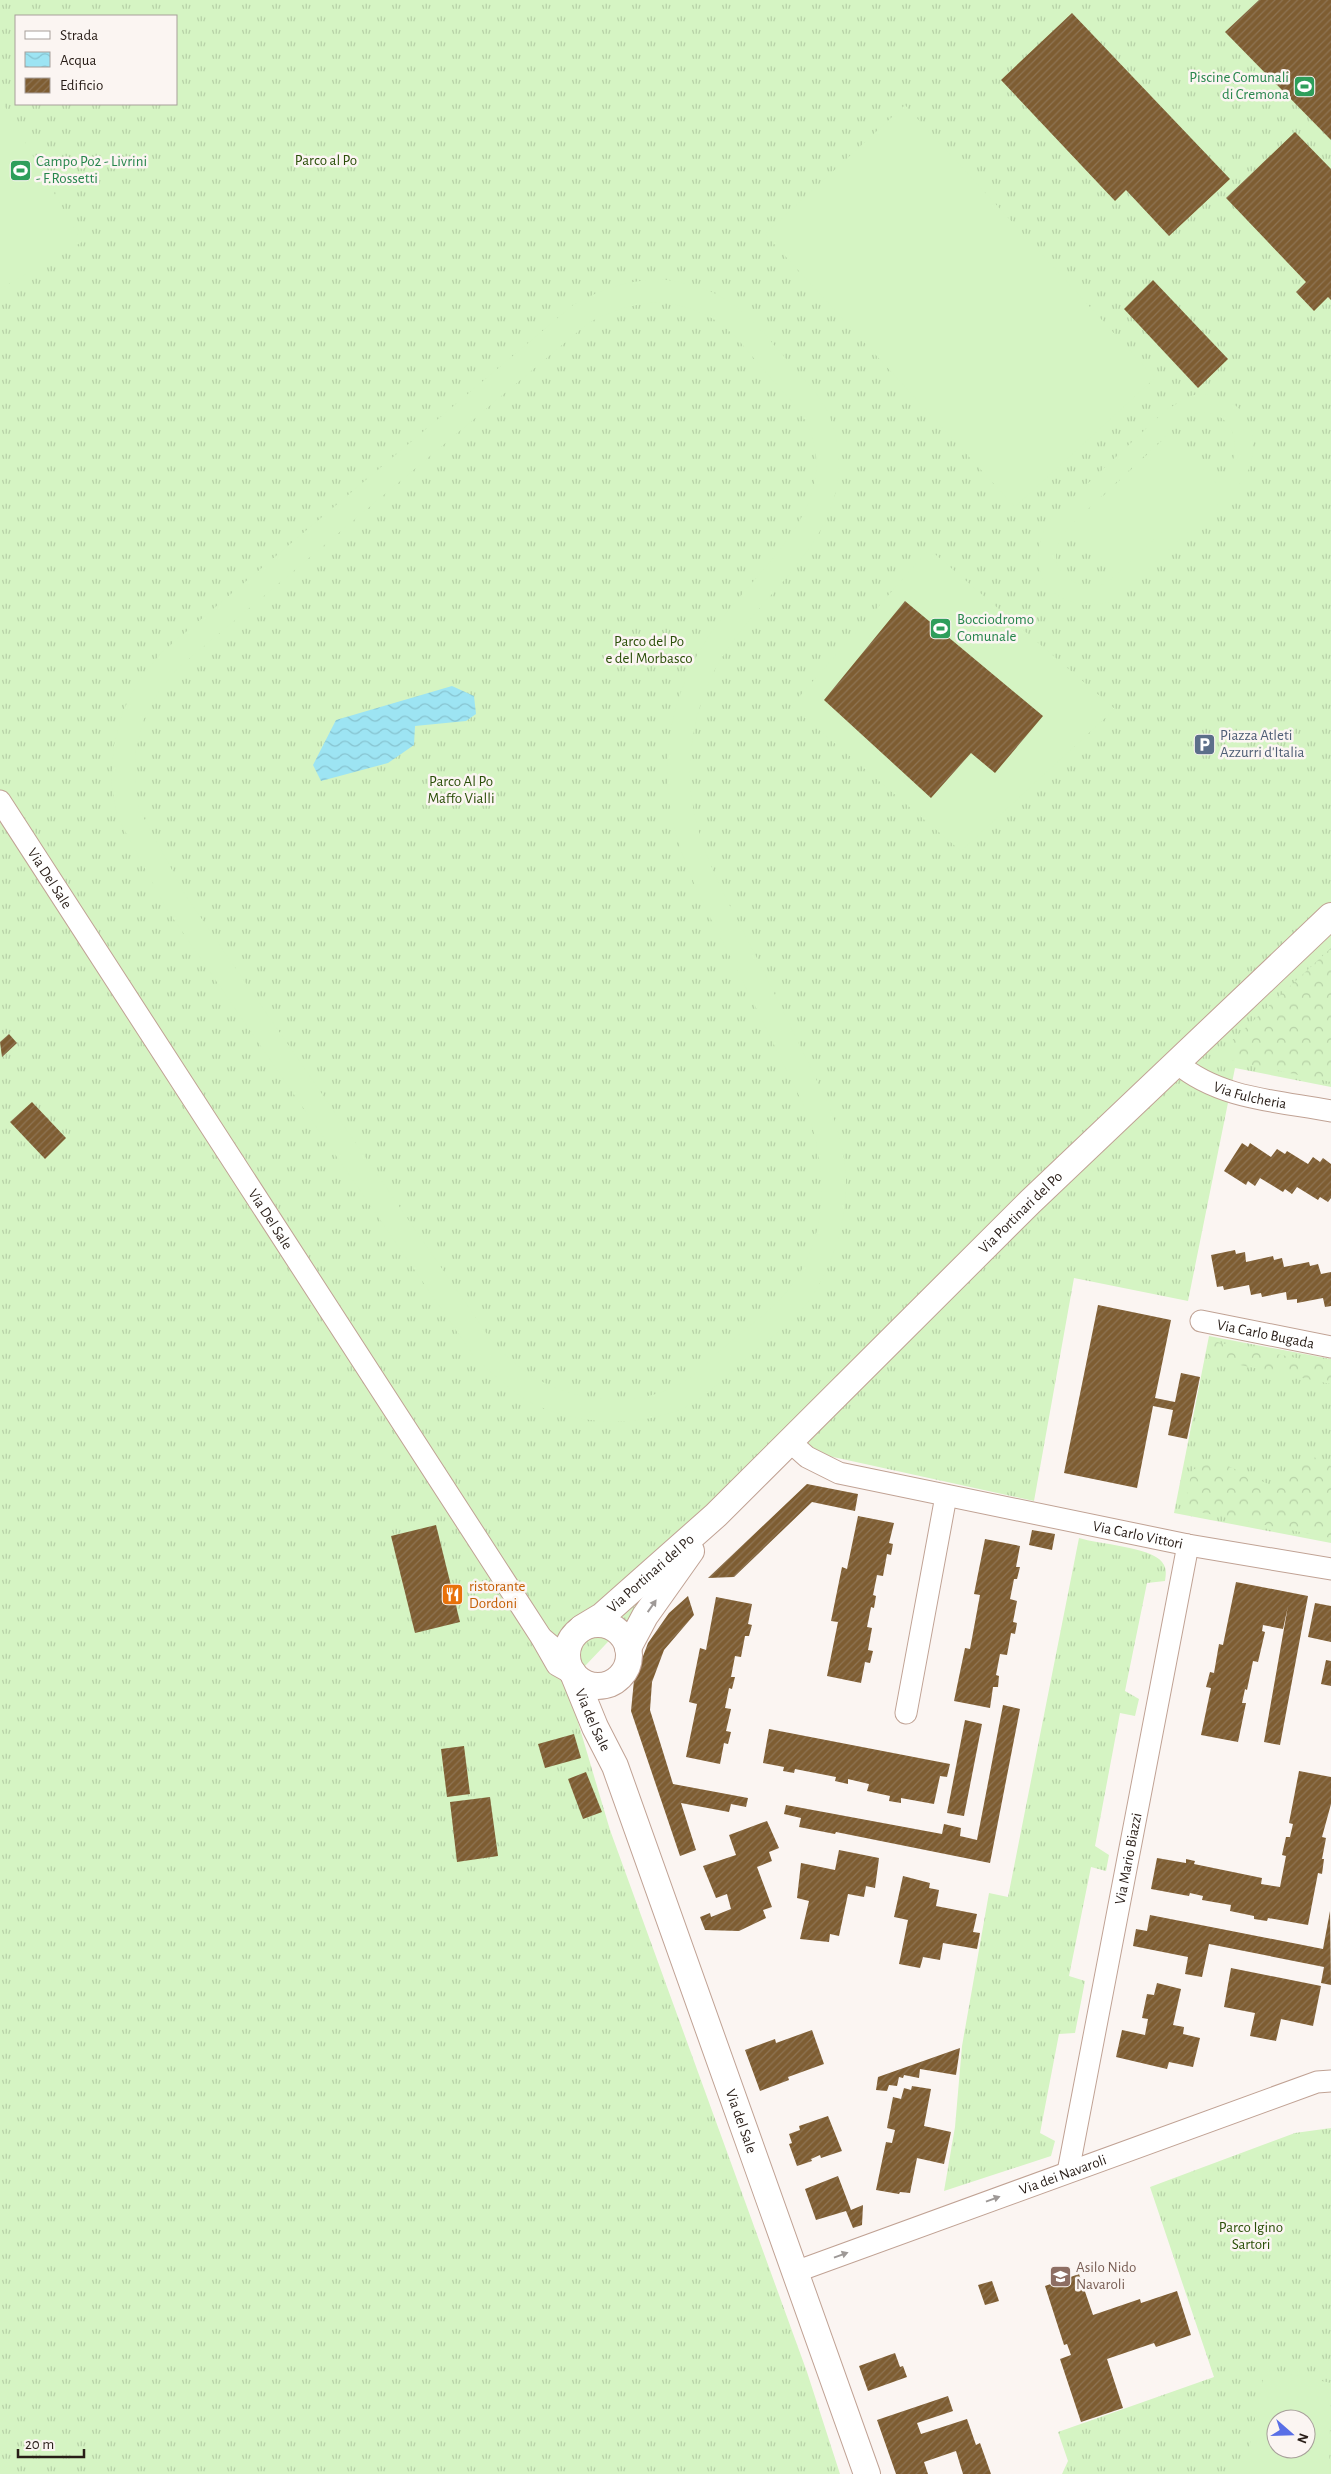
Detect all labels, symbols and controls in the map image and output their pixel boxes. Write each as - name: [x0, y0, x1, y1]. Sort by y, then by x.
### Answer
- legend: [15, 15, 178, 105]
- text: Strada: [60, 28, 98, 43]
- text: Acqua: [60, 53, 96, 68]
- place label: Piscine Comunali di Cremona: [1189, 70, 1289, 102]
- sports icon: Piscine Comunali di Cremona: [1293, 74, 1317, 98]
- text: Edificio: [60, 78, 103, 93]
- park label: Parco al Po: [295, 153, 357, 168]
- place label: Campo Po2 - Livrini - F.Rossetti: [36, 154, 147, 186]
- sports icon: Campo Po2 - Livrini - F.Rossetti: [8, 158, 32, 182]
- place label: Bocciodromo Comunale: [957, 612, 1034, 644]
- sports icon: Bocciodromo Comunale: [929, 616, 953, 640]
- park label: Parco del Po e del Morbasco: [605, 634, 693, 666]
- place label: Piazza Atleti Azzurri d'Italia: [1220, 728, 1305, 760]
- parking icon: Piazza Atleti Azzurri d'Italia: [1192, 732, 1216, 756]
- park label: Parco Al Po Maffo Vialli: [427, 774, 495, 806]
- street label: Via Del Sale: [25, 845, 75, 911]
- street label: Via Fulcheria: [1211, 1079, 1288, 1111]
- street label: Via Portinari del Po: [976, 1168, 1065, 1256]
- street label: Via Del Sale: [246, 1186, 296, 1252]
- street label: Via Carlo Bugada: [1216, 1317, 1316, 1351]
- street label: Via Carlo Vittori: [1091, 1518, 1184, 1551]
- street label: Via Portinari del Po: [604, 1531, 697, 1615]
- place label: ristorante Dordoni: [469, 1579, 526, 1611]
- restaurant icon: ristorante Dordoni: [441, 1583, 465, 1607]
- one-way arrow: [647, 1599, 657, 1613]
- street label: Via del Sale: [573, 1686, 614, 1754]
- street label: Via Mario Biazzi: [1112, 1812, 1144, 1906]
- street label: Via del Sale: [723, 2087, 760, 2155]
- street label: Via dei Navaroli: [1017, 2152, 1108, 2197]
- one-way arrow: [986, 2195, 1001, 2203]
- park label: Parco Igino Sartori: [1219, 2220, 1283, 2252]
- one-way arrow: [833, 2251, 848, 2258]
- place label: Asilo Nido Navaroli: [1076, 2260, 1136, 2292]
- school or university icon: Asilo Nido Navaroli: [1048, 2264, 1072, 2288]
- north arrow: [1266, 2409, 1316, 2459]
- scale bar: [18, 2426, 84, 2458]
- text: N: [1294, 2431, 1311, 2445]
- text: 20 m: [25, 2437, 54, 2452]

